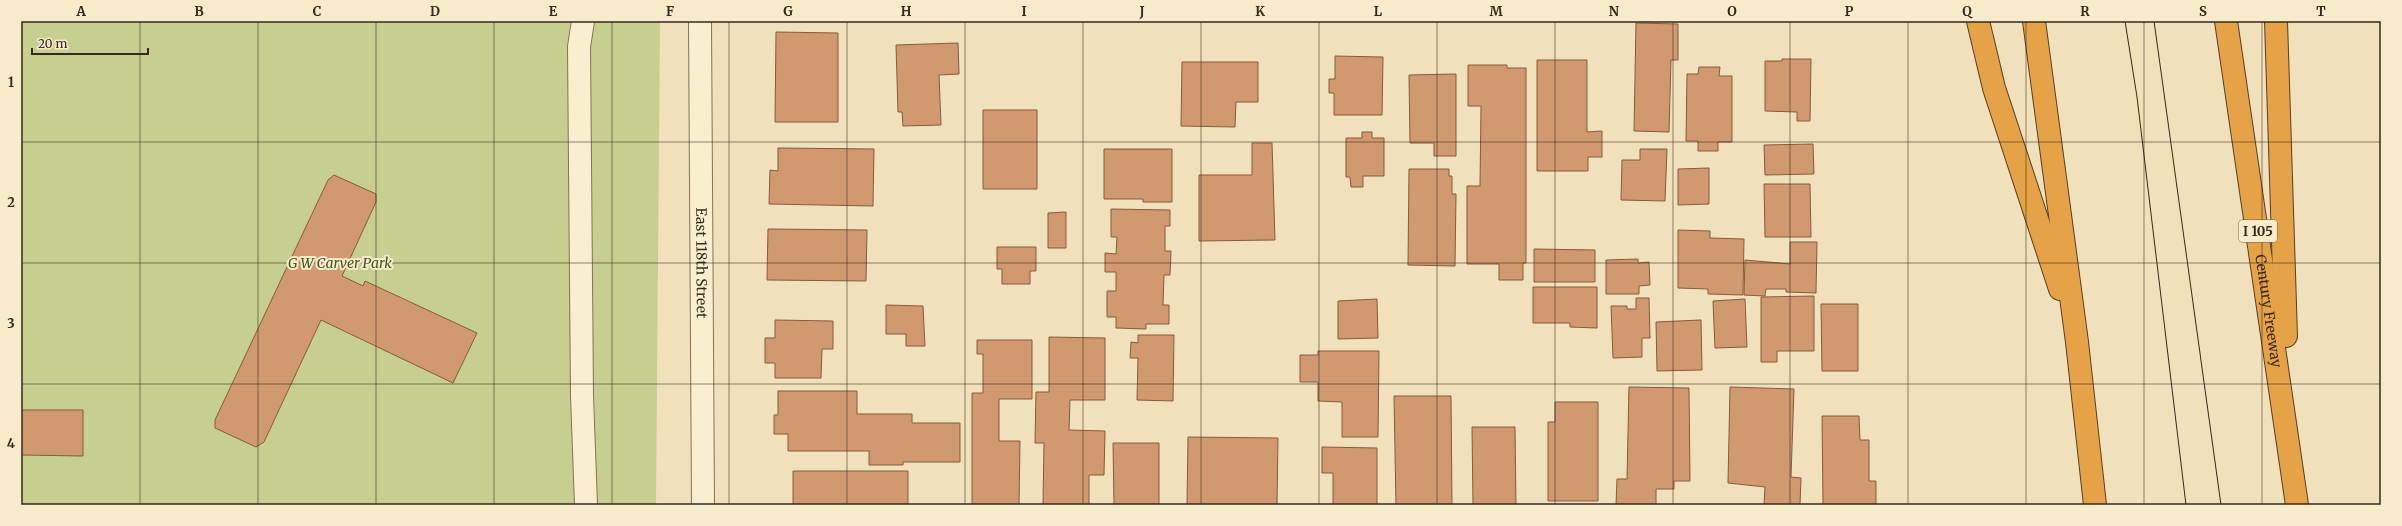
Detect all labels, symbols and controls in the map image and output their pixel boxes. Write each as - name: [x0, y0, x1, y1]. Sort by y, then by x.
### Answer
- text: A: [75, 3, 86, 20]
- text: B: [194, 3, 204, 20]
- text: C: [313, 3, 322, 20]
- text: D: [430, 3, 440, 20]
- text: E: [549, 3, 558, 20]
- text: F: [666, 3, 674, 20]
- text: G: [783, 3, 793, 20]
- text: H: [901, 3, 912, 20]
- text: I: [1021, 3, 1027, 20]
- text: J: [1138, 3, 1145, 20]
- text: K: [1255, 3, 1265, 20]
- text: L: [1374, 3, 1383, 20]
- text: M: [1489, 3, 1503, 20]
- text: N: [1609, 3, 1620, 20]
- text: O: [1727, 3, 1737, 20]
- text: P: [1845, 3, 1854, 20]
- text: Q: [1962, 3, 1973, 20]
- text: R: [2080, 3, 2090, 20]
- text: S: [2199, 3, 2207, 20]
- text: T: [2316, 3, 2326, 20]
- scale bar: [32, 30, 148, 56]
- text: 20 m: [38, 36, 67, 51]
- text: 1: [8, 74, 14, 91]
- text: 2: [7, 194, 15, 211]
- street label: East 118th Street: [692, 208, 711, 319]
- road number: I 105: [2239, 220, 2277, 242]
- street label: Century Freeway: [2251, 253, 2286, 369]
- park label: G W Carver Park: [288, 254, 392, 272]
- text: 3: [7, 315, 15, 332]
- text: 4: [7, 435, 16, 452]

